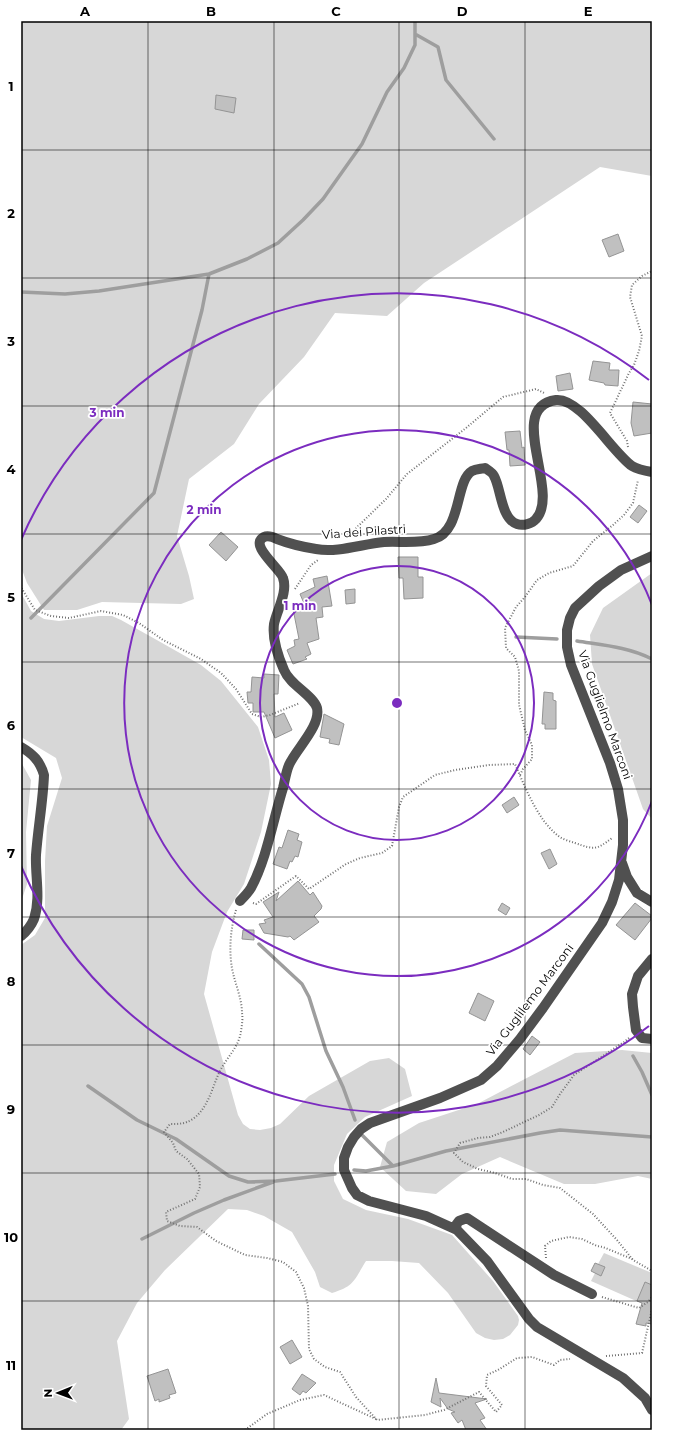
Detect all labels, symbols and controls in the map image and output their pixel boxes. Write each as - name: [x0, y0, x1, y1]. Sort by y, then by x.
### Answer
- text: A: [79, 3, 91, 19]
- text: B: [206, 3, 216, 19]
- text: C: [331, 3, 341, 19]
- text: D: [457, 3, 468, 19]
- text: E: [584, 3, 593, 19]
- text: 1: [8, 78, 14, 94]
- text: 2: [7, 205, 15, 221]
- text: 3: [6, 333, 15, 349]
- text: 3 min: [89, 405, 125, 420]
- text: 4: [7, 461, 16, 477]
- text: 2 min: [187, 502, 221, 517]
- street label: Via dei Pilastri: [321, 521, 406, 542]
- text: 5: [7, 589, 15, 605]
- text: 1 min: [284, 598, 316, 613]
- street label: Via Guglielmo Marconi: [575, 648, 636, 781]
- centre of rings: [390, 696, 404, 710]
- text: 6: [7, 717, 16, 733]
- text: 7: [7, 845, 15, 861]
- street label: Via Guglilemo Marconi: [483, 941, 577, 1059]
- text: 8: [7, 973, 16, 989]
- text: 9: [7, 1101, 15, 1117]
- text: 10: [4, 1229, 18, 1245]
- text: 11: [6, 1357, 16, 1373]
- north arrow: [38, 1373, 78, 1413]
- text: N: [41, 1389, 55, 1398]

